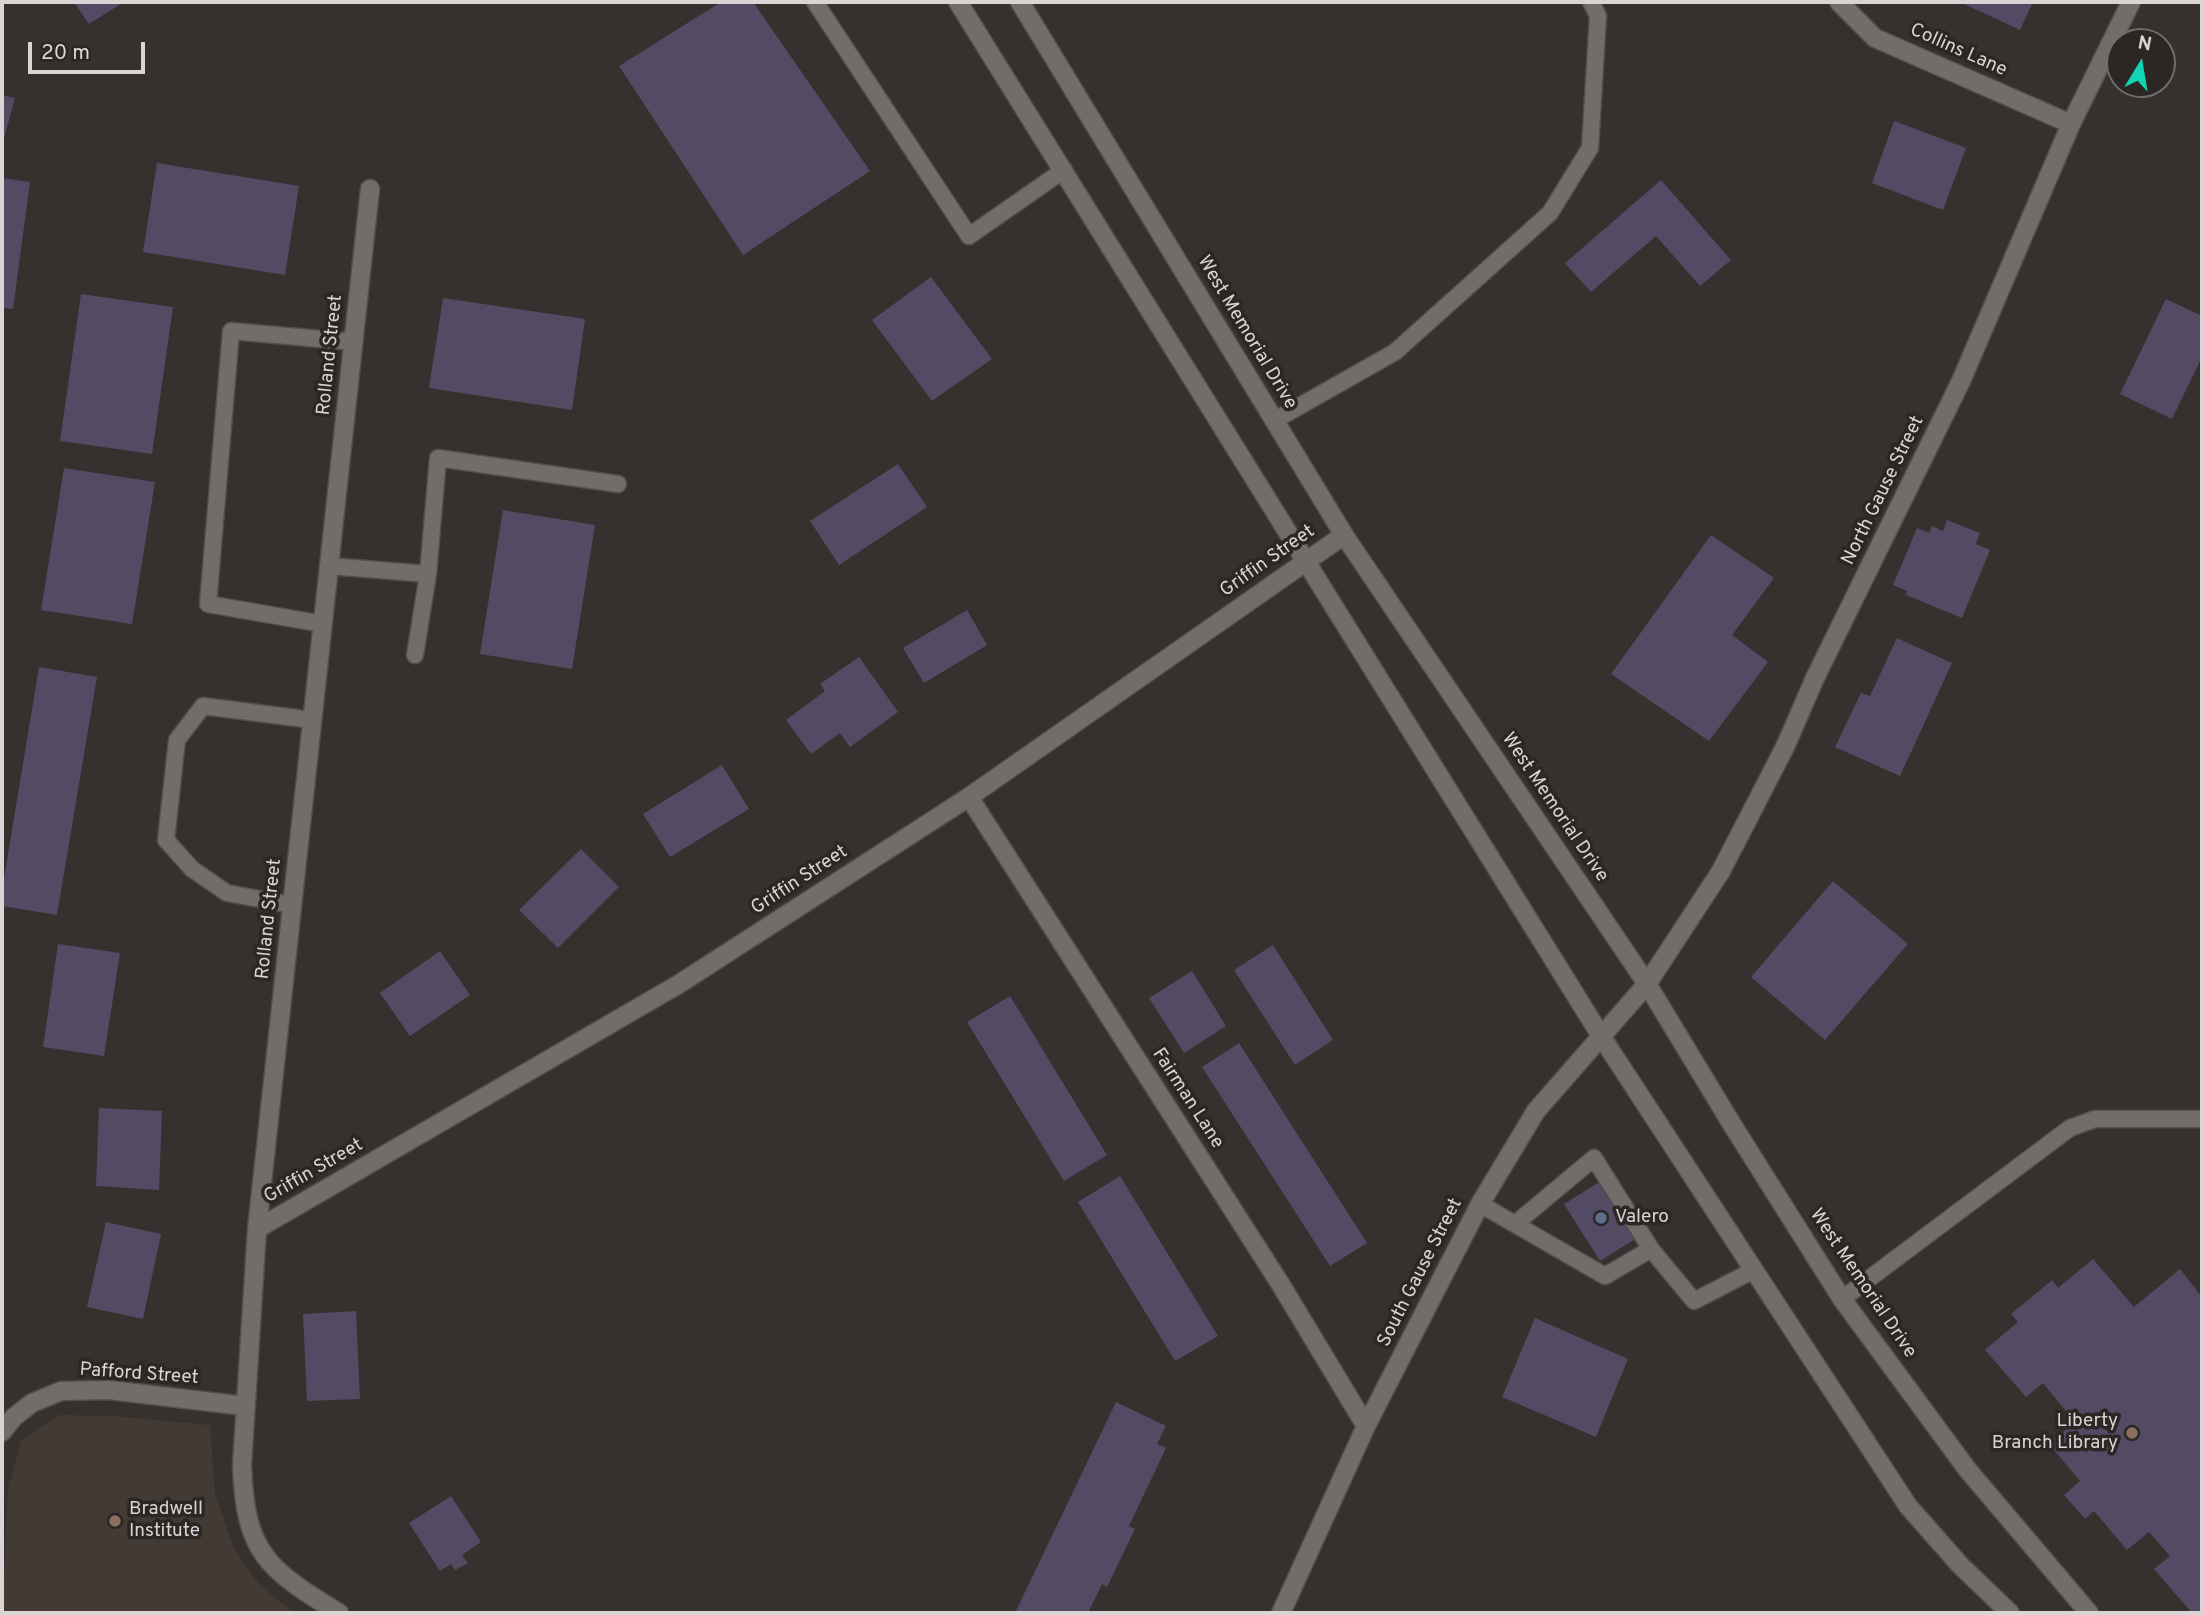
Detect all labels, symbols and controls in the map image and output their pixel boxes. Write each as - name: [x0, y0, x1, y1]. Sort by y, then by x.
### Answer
- street label: Collins Lane: [1906, 19, 2010, 83]
- scale bar: [32, 28, 149, 72]
- north arrow: [2106, 28, 2176, 98]
- text: N: [2136, 31, 2154, 57]
- text: 20 m: [41, 40, 90, 67]
- street label: West Memorial Drive: [1191, 252, 1301, 414]
- street label: Rolland Street: [313, 293, 349, 417]
- street label: North Gause Street: [1838, 413, 1930, 569]
- street label: Griffin Street: [1216, 521, 1320, 603]
- street label: West Memorial Drive: [1496, 729, 1612, 887]
- street label: Griffin Street: [748, 841, 852, 921]
- street label: Rolland Street: [252, 857, 288, 981]
- street label: Fairman Lane: [1146, 1045, 1228, 1153]
- street label: Griffin Street: [261, 1135, 367, 1209]
- street label: South Gause Street: [1374, 1195, 1468, 1351]
- street label: West Memorial Drive: [1804, 1205, 1920, 1363]
- place label: Valero: [1615, 1207, 1669, 1229]
- marker: Valero: [1593, 1210, 1609, 1226]
- street label: Pafford Street: [79, 1359, 199, 1391]
- place label: Liberty Branch Library: [1992, 1411, 2118, 1455]
- marker: Liberty Branch Library: [2124, 1425, 2140, 1441]
- place label: Bradwell Institute: [129, 1499, 203, 1543]
- marker: Bradwell Institute: [107, 1513, 123, 1529]

